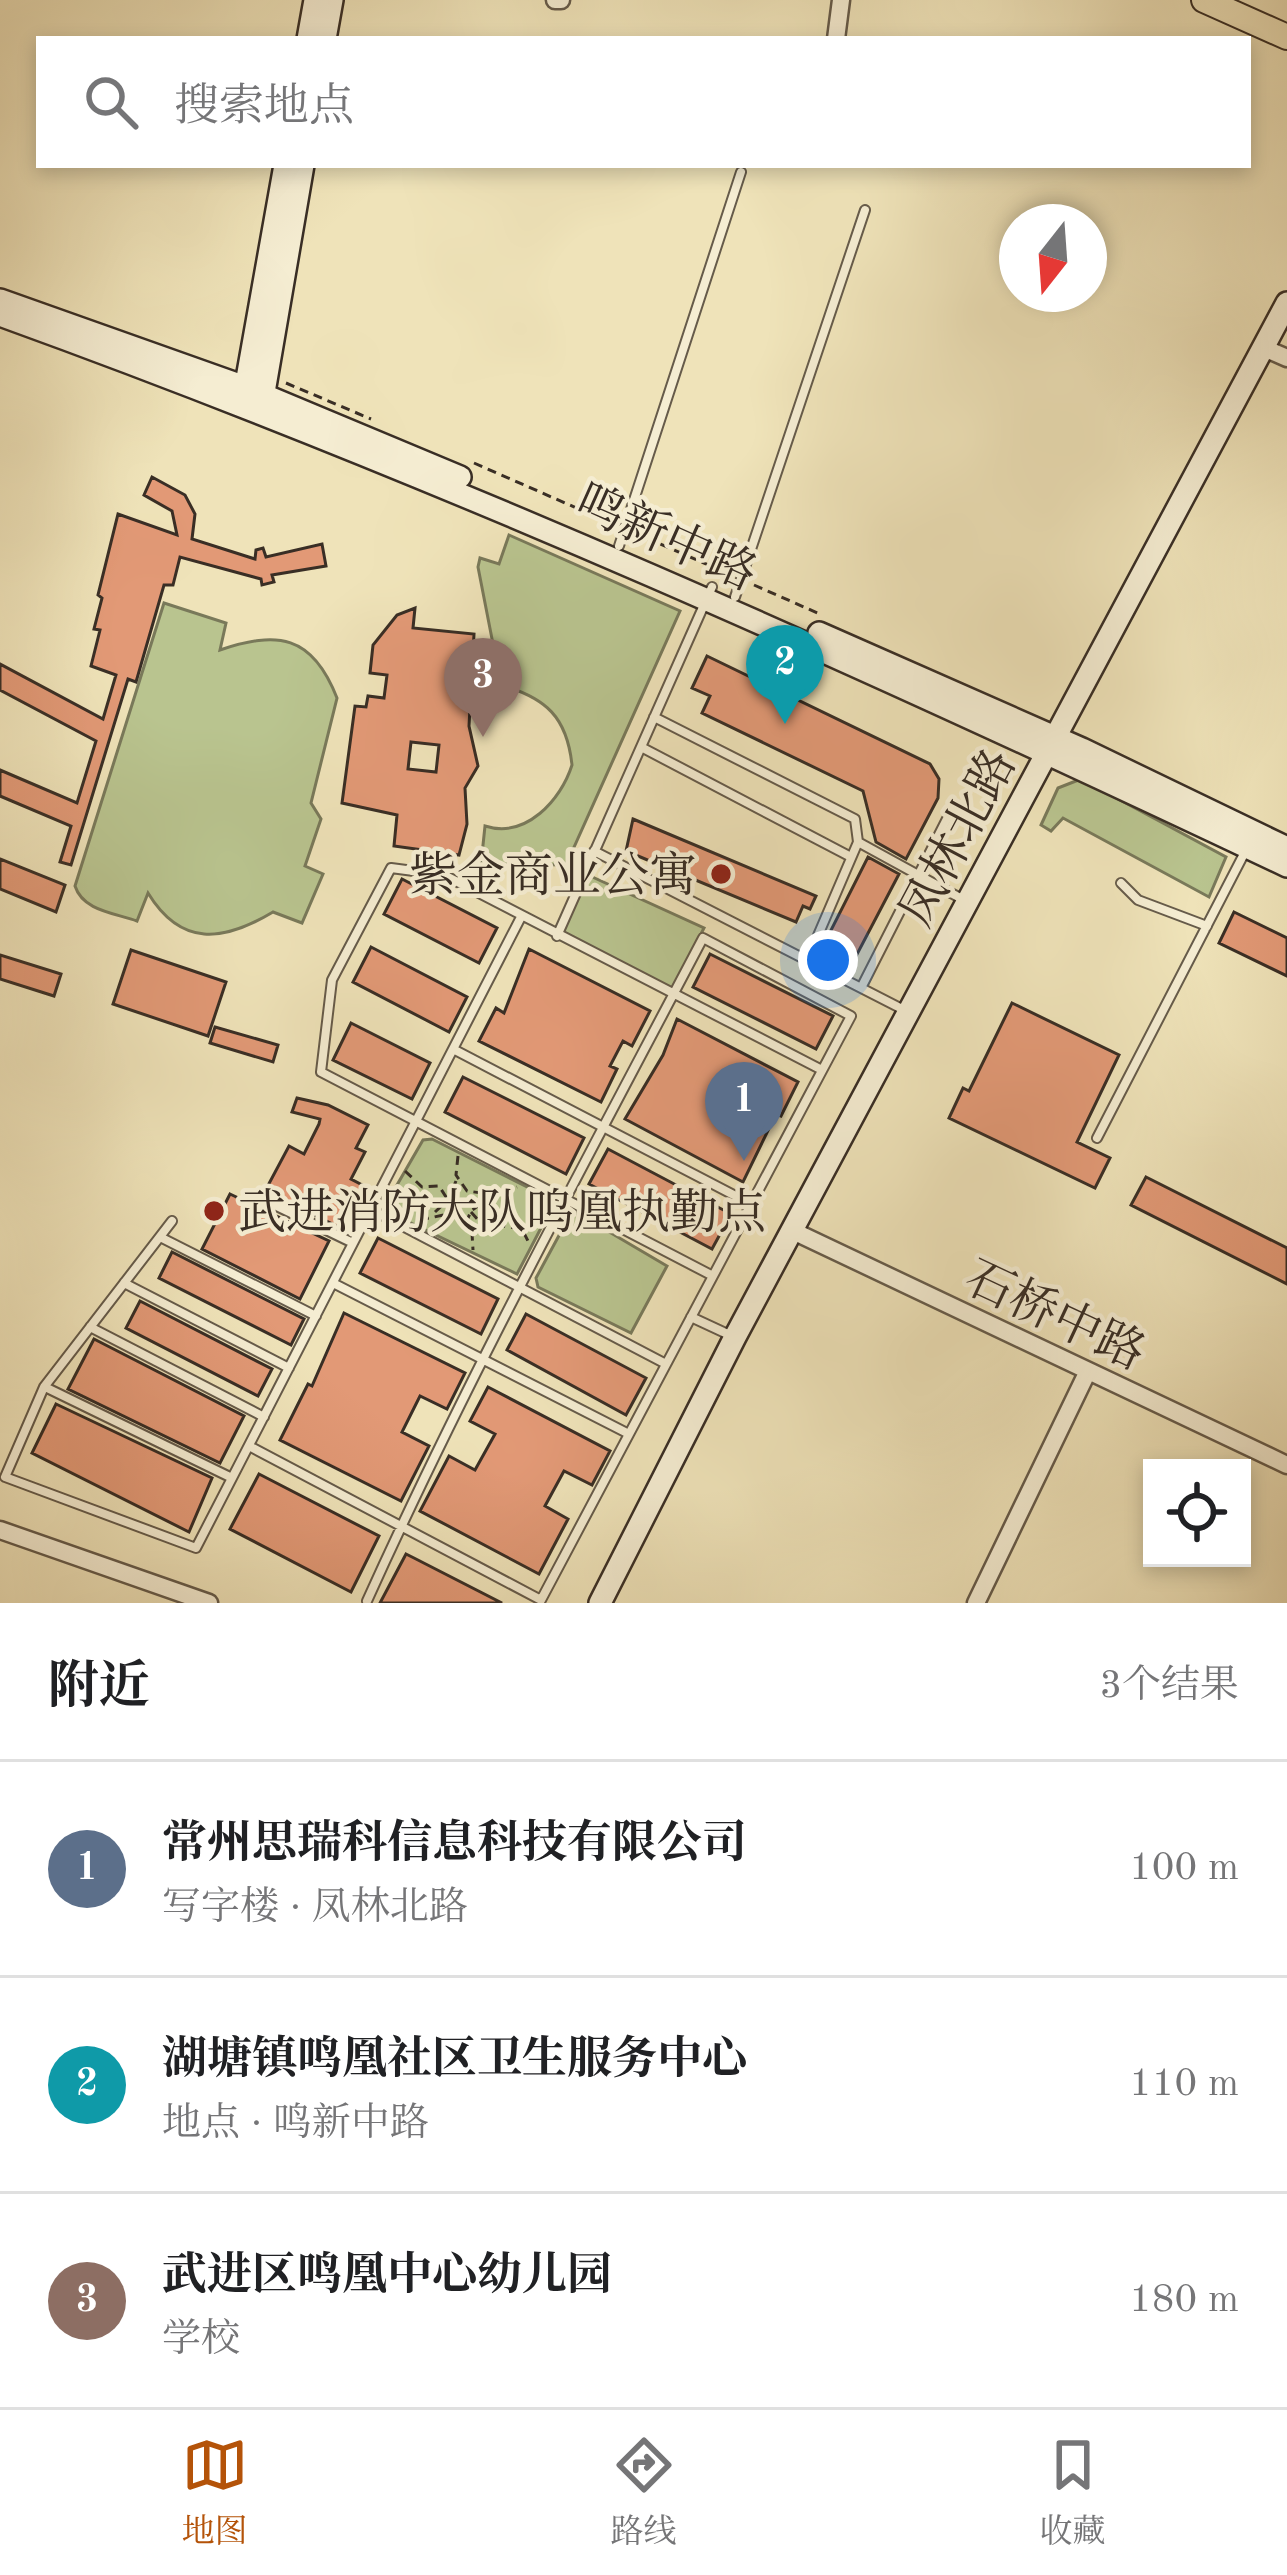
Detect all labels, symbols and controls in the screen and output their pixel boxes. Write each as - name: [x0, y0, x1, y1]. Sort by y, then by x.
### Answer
- search box: [36, 36, 1251, 168]
- icon: search: [78, 69, 144, 135]
- text: 搜索地点: [174, 86, 354, 131]
- north arrow: [999, 204, 1107, 312]
- street label: 鸣新中路: [568, 475, 764, 601]
- pin: 2: [746, 625, 824, 724]
- pin: 3: [444, 638, 522, 737]
- street label: 凤林北路: [890, 741, 1026, 935]
- place label: 紫金商业公寓: [409, 850, 697, 902]
- marker: 紫金商业公寓: [708, 861, 734, 887]
- your location: [798, 930, 858, 990]
- pin: 1: [705, 1062, 783, 1161]
- place label: 武进消防大队呜凰执勤点: [238, 1187, 766, 1239]
- marker: 武进消防大队呜凰执勤点: [201, 1198, 227, 1224]
- street label: 石桥中路: [957, 1252, 1153, 1380]
- map controls: [1143, 1459, 1251, 1567]
- button: locate: [1143, 1459, 1251, 1567]
- text: 附近: [48, 1663, 150, 1714]
- text: 3个结果: [1099, 1667, 1239, 1706]
- text: 常州思瑞科信息科技有限公司: [162, 1823, 747, 1868]
- text: 1: [76, 1849, 98, 1888]
- text: 100 m: [1129, 1849, 1239, 1888]
- text: 写字楼 · 凤林北路: [162, 1889, 468, 1928]
- text: 湖塘镇鸣凰社区卫生服务中心: [162, 2039, 747, 2084]
- text: 2: [76, 2065, 98, 2104]
- text: 110 m: [1129, 2065, 1239, 2104]
- text: 地点 · 鸣新中路: [162, 2105, 429, 2144]
- text: 武进区鸣凰中心幼儿园: [162, 2255, 612, 2300]
- text: 3: [76, 2281, 98, 2320]
- text: 180 m: [1129, 2281, 1239, 2320]
- text: 学校: [162, 2321, 240, 2360]
- tab: 地图: [182, 2432, 248, 2554]
- tab: 路线: [611, 2432, 677, 2554]
- tab: 收藏: [1040, 2432, 1106, 2554]

